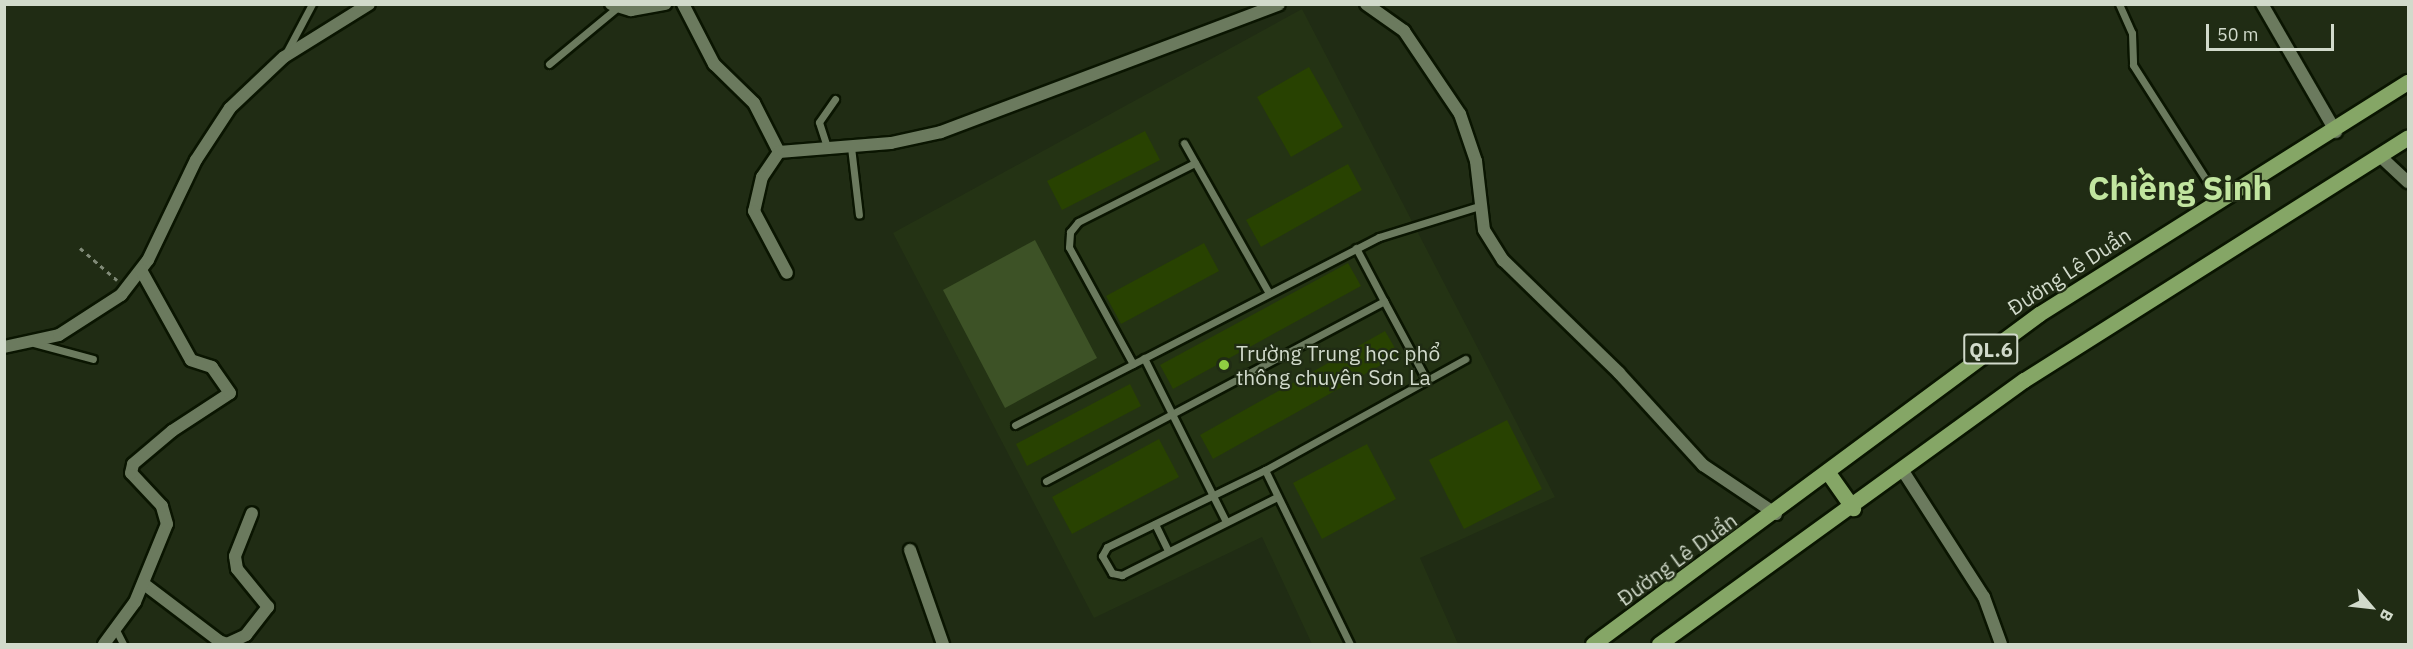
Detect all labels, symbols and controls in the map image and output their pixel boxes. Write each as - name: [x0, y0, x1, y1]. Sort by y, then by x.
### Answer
- scale bar: [2209, 12, 2336, 50]
- text: 50 m: [2217, 23, 2259, 46]
- district label: Chiềng Sinh: [2088, 168, 2272, 208]
- street label: Đường Lê Duẩn: [2003, 222, 2135, 320]
- road number: QL.6: [1962, 332, 2020, 366]
- place label: Trường Trung học phổ thông chuyên Sơn La: [1236, 340, 1440, 390]
- marker: Trường Trung học phổ thông chuyên Sơn La: [1217, 358, 1231, 372]
- street label: Đường Lê Duẩn: [1612, 507, 1742, 611]
- north arrow: [2341, 577, 2401, 637]
- text: B: [2376, 606, 2398, 625]

